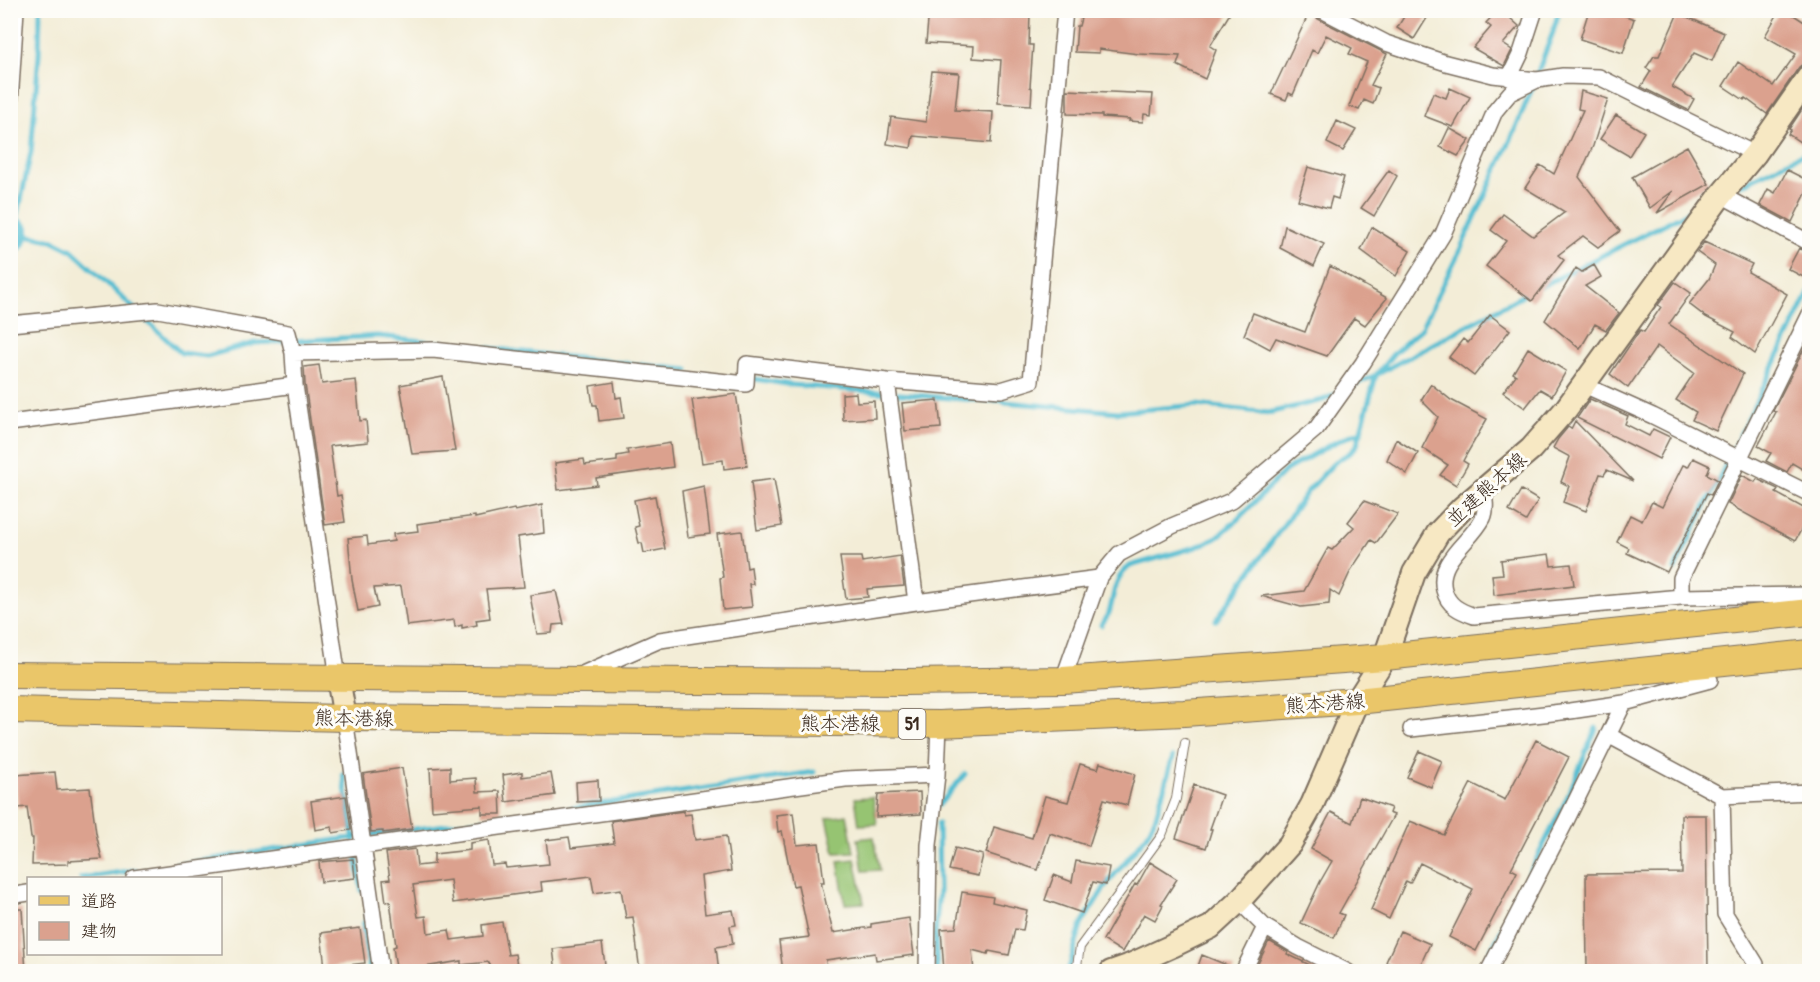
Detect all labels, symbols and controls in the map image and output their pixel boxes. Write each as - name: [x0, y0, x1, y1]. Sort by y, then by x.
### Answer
- street label: 並建熊本線: [1439, 445, 1532, 532]
- street label: 熊本港線: [1284, 686, 1366, 719]
- street label: 熊本港線: [314, 703, 394, 732]
- street label: 熊本港線: [800, 709, 880, 736]
- road number: 51: [898, 709, 926, 739]
- legend: [27, 877, 222, 955]
- text: 道路: [81, 888, 117, 913]
- text: 建物: [81, 918, 117, 943]

